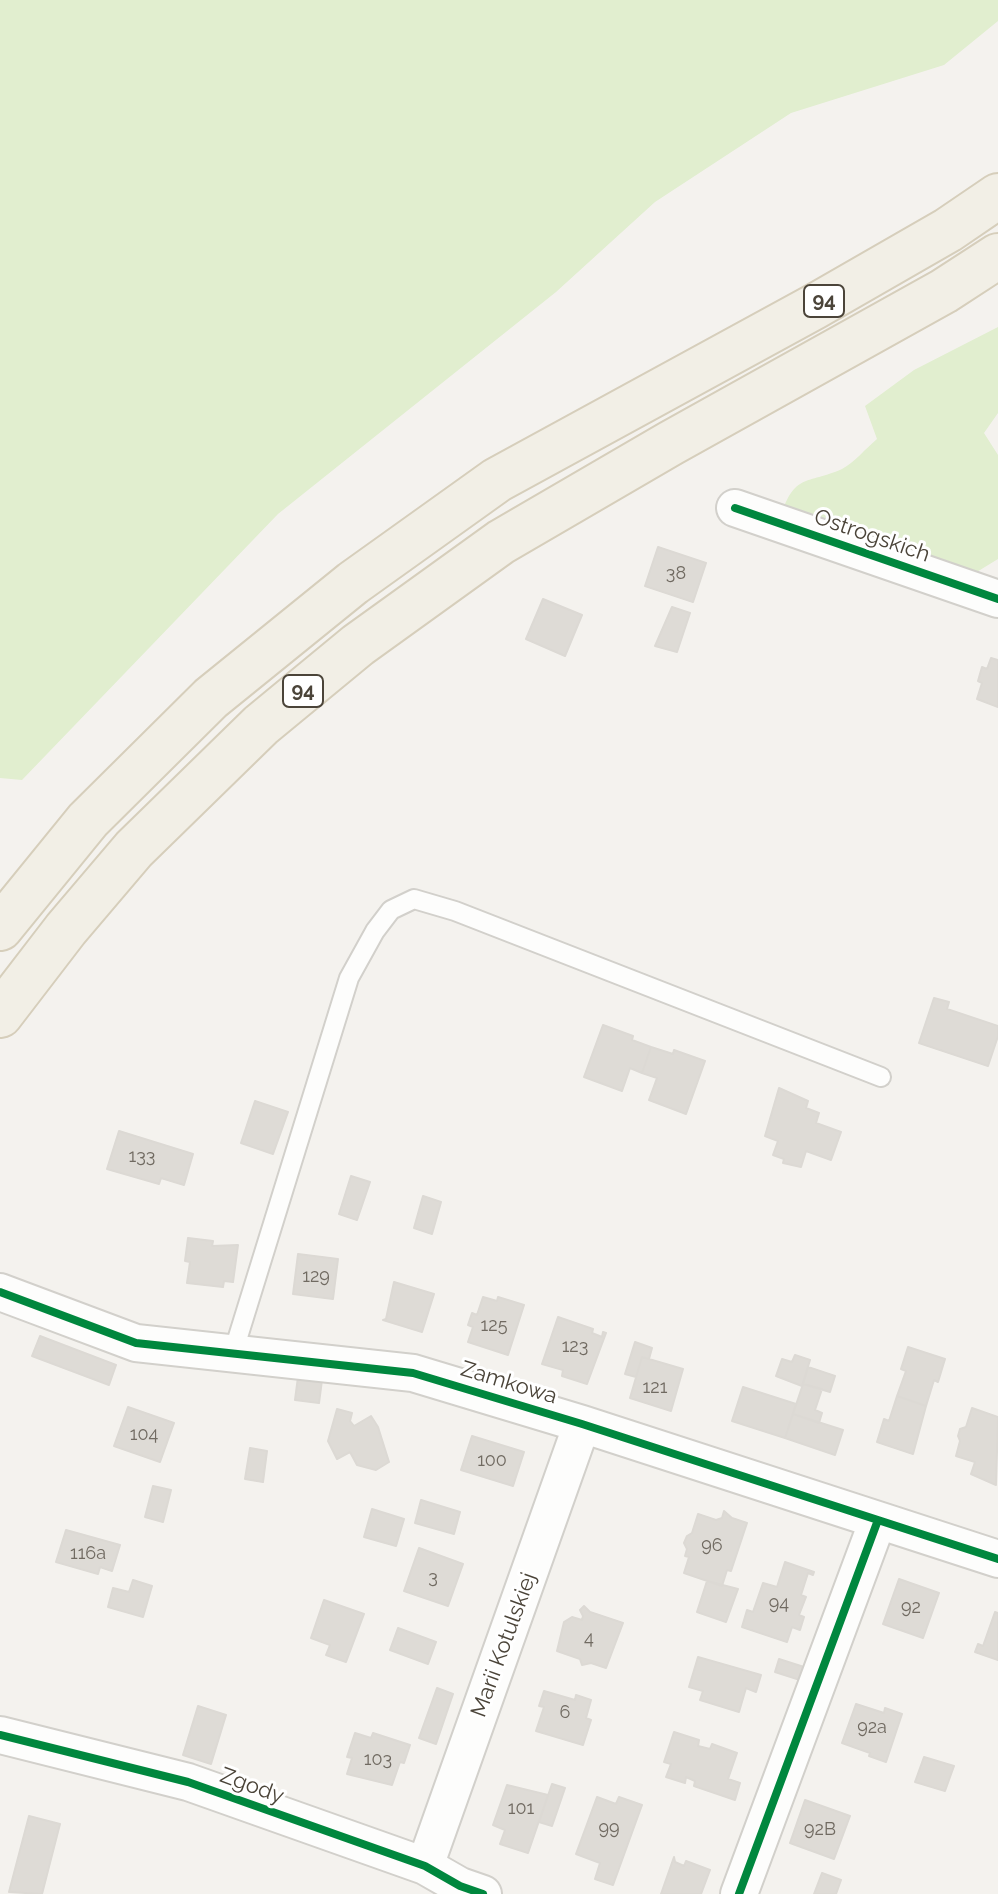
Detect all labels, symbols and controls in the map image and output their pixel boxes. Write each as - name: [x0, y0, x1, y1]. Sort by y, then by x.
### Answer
- road number: 94: [804, 285, 844, 317]
- street label: Ostrogskich: [811, 504, 933, 568]
- house number: 38: [666, 563, 686, 585]
- road number: 94: [283, 675, 323, 707]
- house number: 133: [129, 1146, 155, 1168]
- house number: 129: [302, 1266, 330, 1288]
- house number: 125: [481, 1315, 507, 1337]
- house number: 123: [562, 1336, 588, 1358]
- street label: Zamkowa: [458, 1356, 560, 1410]
- house number: 121: [643, 1377, 667, 1399]
- house number: 104: [130, 1424, 158, 1446]
- house number: 100: [477, 1450, 507, 1472]
- house number: 96: [701, 1535, 723, 1557]
- house number: 116a: [70, 1543, 106, 1565]
- house number: 3: [428, 1567, 438, 1589]
- street label: Marii Kotulskiej: [466, 1569, 542, 1721]
- house number: 94: [769, 1593, 789, 1615]
- house number: 92: [901, 1597, 921, 1619]
- house number: 4: [584, 1628, 594, 1650]
- house number: 6: [560, 1702, 570, 1724]
- house number: 92a: [857, 1717, 887, 1739]
- house number: 103: [364, 1749, 392, 1771]
- street label: Zgody: [217, 1762, 287, 1810]
- house number: 101: [508, 1798, 534, 1820]
- house number: 99: [598, 1818, 620, 1840]
- house number: 92B: [804, 1819, 836, 1841]

